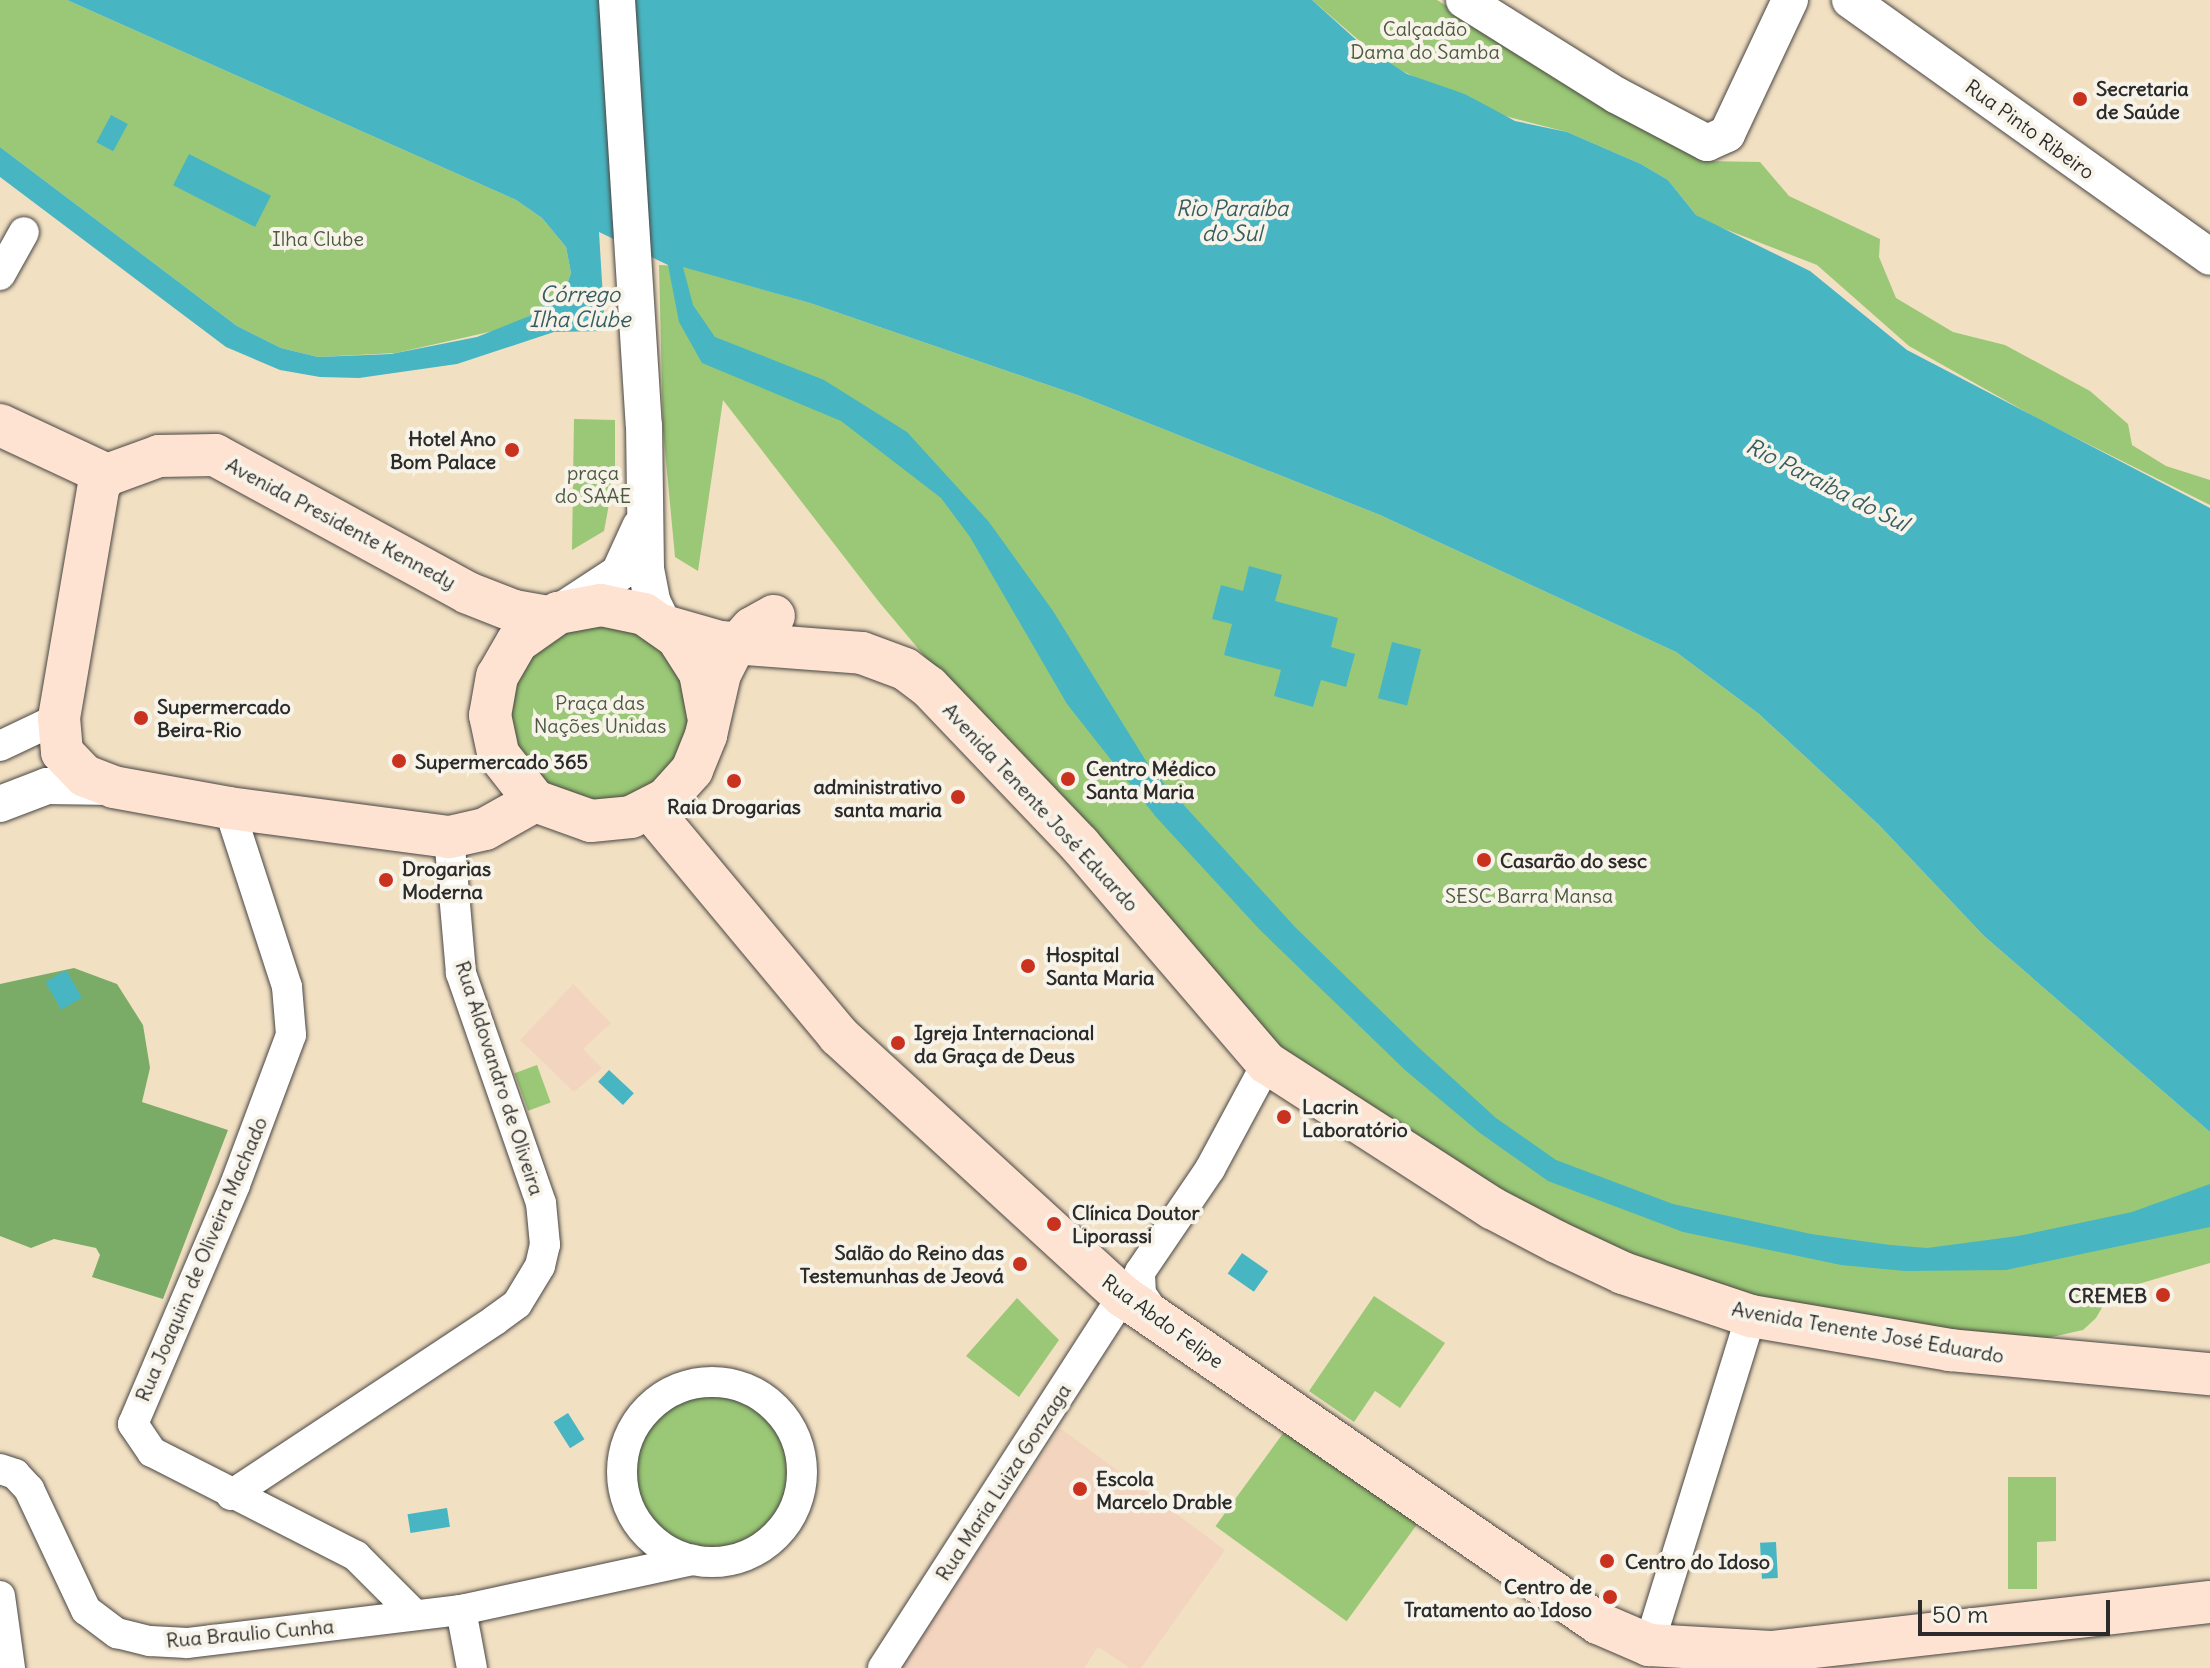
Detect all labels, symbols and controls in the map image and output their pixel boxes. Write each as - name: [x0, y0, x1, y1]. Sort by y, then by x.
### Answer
- park label: Calçadão Dama do Samba: [1350, 16, 1500, 63]
- street label: Rua Pinto Ribeiro: [1961, 74, 2099, 184]
- place label: Secretaria de Saúde: [2096, 76, 2189, 123]
- marker: Secretaria de Saúde: [2071, 90, 2089, 108]
- water label: Rio Paraíba do Sul: [1176, 195, 1288, 246]
- park label: Ilha Clube: [272, 226, 364, 250]
- water label: Córrego Ilha Clube: [529, 281, 631, 332]
- place label: Hotel Ano Bom Palace: [390, 426, 496, 473]
- water label: Rio Paraíba do Sul: [1741, 433, 1913, 537]
- marker: Hotel Ano Bom Palace: [503, 441, 521, 459]
- street label: Avenida Presidente Kennedy: [222, 452, 460, 594]
- park label: praça do SAAE: [555, 460, 631, 507]
- park label: Praça das Nações Unidas: [534, 691, 666, 738]
- place label: Supermercado Beira-Rio: [157, 694, 291, 741]
- street label: Avenida Tenente José Eduardo: [938, 698, 1144, 916]
- marker: Supermercado Beira-Rio: [132, 709, 150, 727]
- place label: Supermercado 365: [415, 749, 588, 773]
- marker: Supermercado 365: [390, 752, 408, 770]
- place label: Centro Médico Santa Maria: [1086, 756, 1216, 803]
- marker: Centro Médico Santa Maria: [1057, 768, 1079, 790]
- marker: Raia Drogarias: [725, 772, 743, 790]
- place label: administrativo santa maria: [813, 774, 942, 821]
- marker: administrativo santa maria: [949, 788, 967, 806]
- place label: Raia Drogarias: [667, 794, 801, 818]
- place label: Casarão do sesc: [1500, 848, 1647, 872]
- marker: Casarão do sesc: [1475, 851, 1493, 869]
- place label: Drogarias Moderna: [402, 856, 491, 903]
- marker: Drogarias Moderna: [377, 871, 395, 889]
- park label: SESC Barra Mansa: [1445, 883, 1613, 907]
- place label: Hospital Santa Maria: [1046, 942, 1154, 989]
- marker: Hospital Santa Maria: [1017, 955, 1039, 977]
- street label: Rua Aldovandro de Oliveira: [451, 958, 549, 1198]
- place label: Igreja Internacional da Graça de Deus: [914, 1020, 1094, 1067]
- marker: Igreja Internacional da Graça de Deus: [889, 1034, 907, 1052]
- place label: Lacrin Laboratório: [1302, 1094, 1408, 1141]
- marker: Lacrin Laboratório: [1273, 1106, 1295, 1128]
- street label: Rua Joaquim de Oliveira Machado: [130, 1113, 272, 1405]
- place label: Clínica Doutor Liporassi: [1072, 1200, 1200, 1247]
- marker: Clínica Doutor Liporassi: [1043, 1213, 1065, 1235]
- place label: Salão do Reino das Testemunhas de Jeová: [800, 1240, 1004, 1287]
- marker: Salão do Reino das Testemunhas de Jeová: [1011, 1255, 1029, 1273]
- street label: Rua Abdo Felipe: [1098, 1269, 1228, 1373]
- place label: CREMEB: [2068, 1283, 2147, 1307]
- marker: CREMEB: [2154, 1286, 2172, 1304]
- street label: Avenida Tenente José Eduardo: [1730, 1296, 2006, 1368]
- street label: Rua Maria Luiza Gonzaga: [930, 1379, 1076, 1585]
- place label: Escola Marcelo Drable: [1096, 1466, 1232, 1513]
- marker: Escola Marcelo Drable: [1071, 1480, 1089, 1498]
- place label: Centro do Idoso: [1625, 1549, 1770, 1573]
- marker: Centro do Idoso: [1596, 1550, 1618, 1572]
- place label: Centro de Tratamento ao Idoso: [1404, 1574, 1592, 1621]
- scale bar: [1922, 1584, 2114, 1634]
- marker: Centro de Tratamento ao Idoso: [1599, 1586, 1621, 1608]
- text: 50 m: [1932, 1599, 1988, 1629]
- street label: Rua Braulio Cunha: [165, 1614, 335, 1652]

